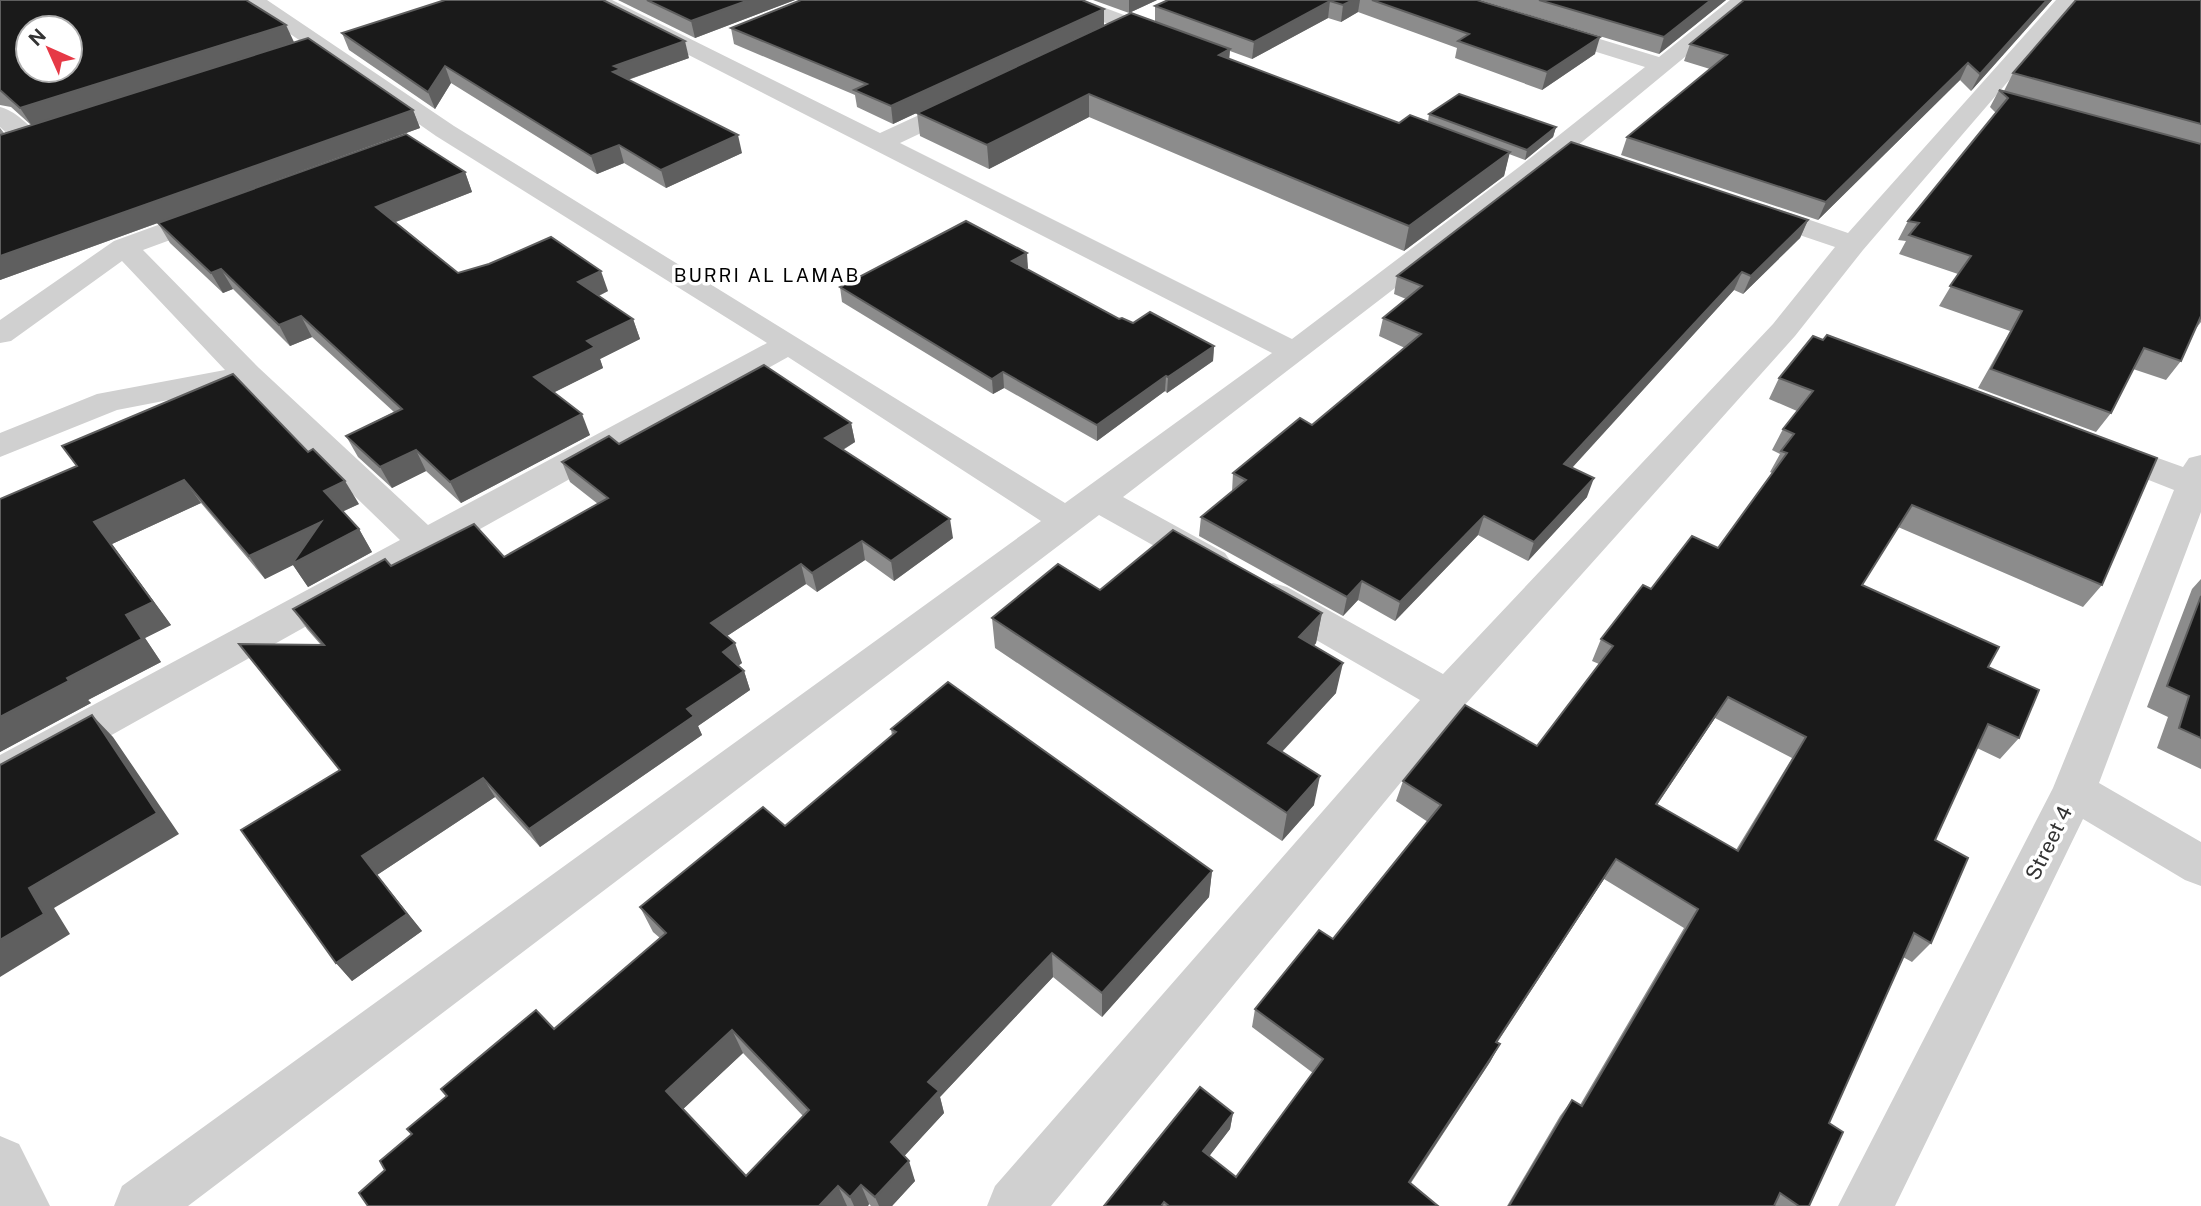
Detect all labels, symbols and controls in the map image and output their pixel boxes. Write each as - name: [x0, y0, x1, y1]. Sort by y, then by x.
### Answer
- north arrow: [14, 14, 84, 84]
- text: N: [24, 24, 50, 50]
- district label: BURRI AL LAMAB: [674, 264, 860, 286]
- street label: Street 4: [2020, 802, 2077, 884]

